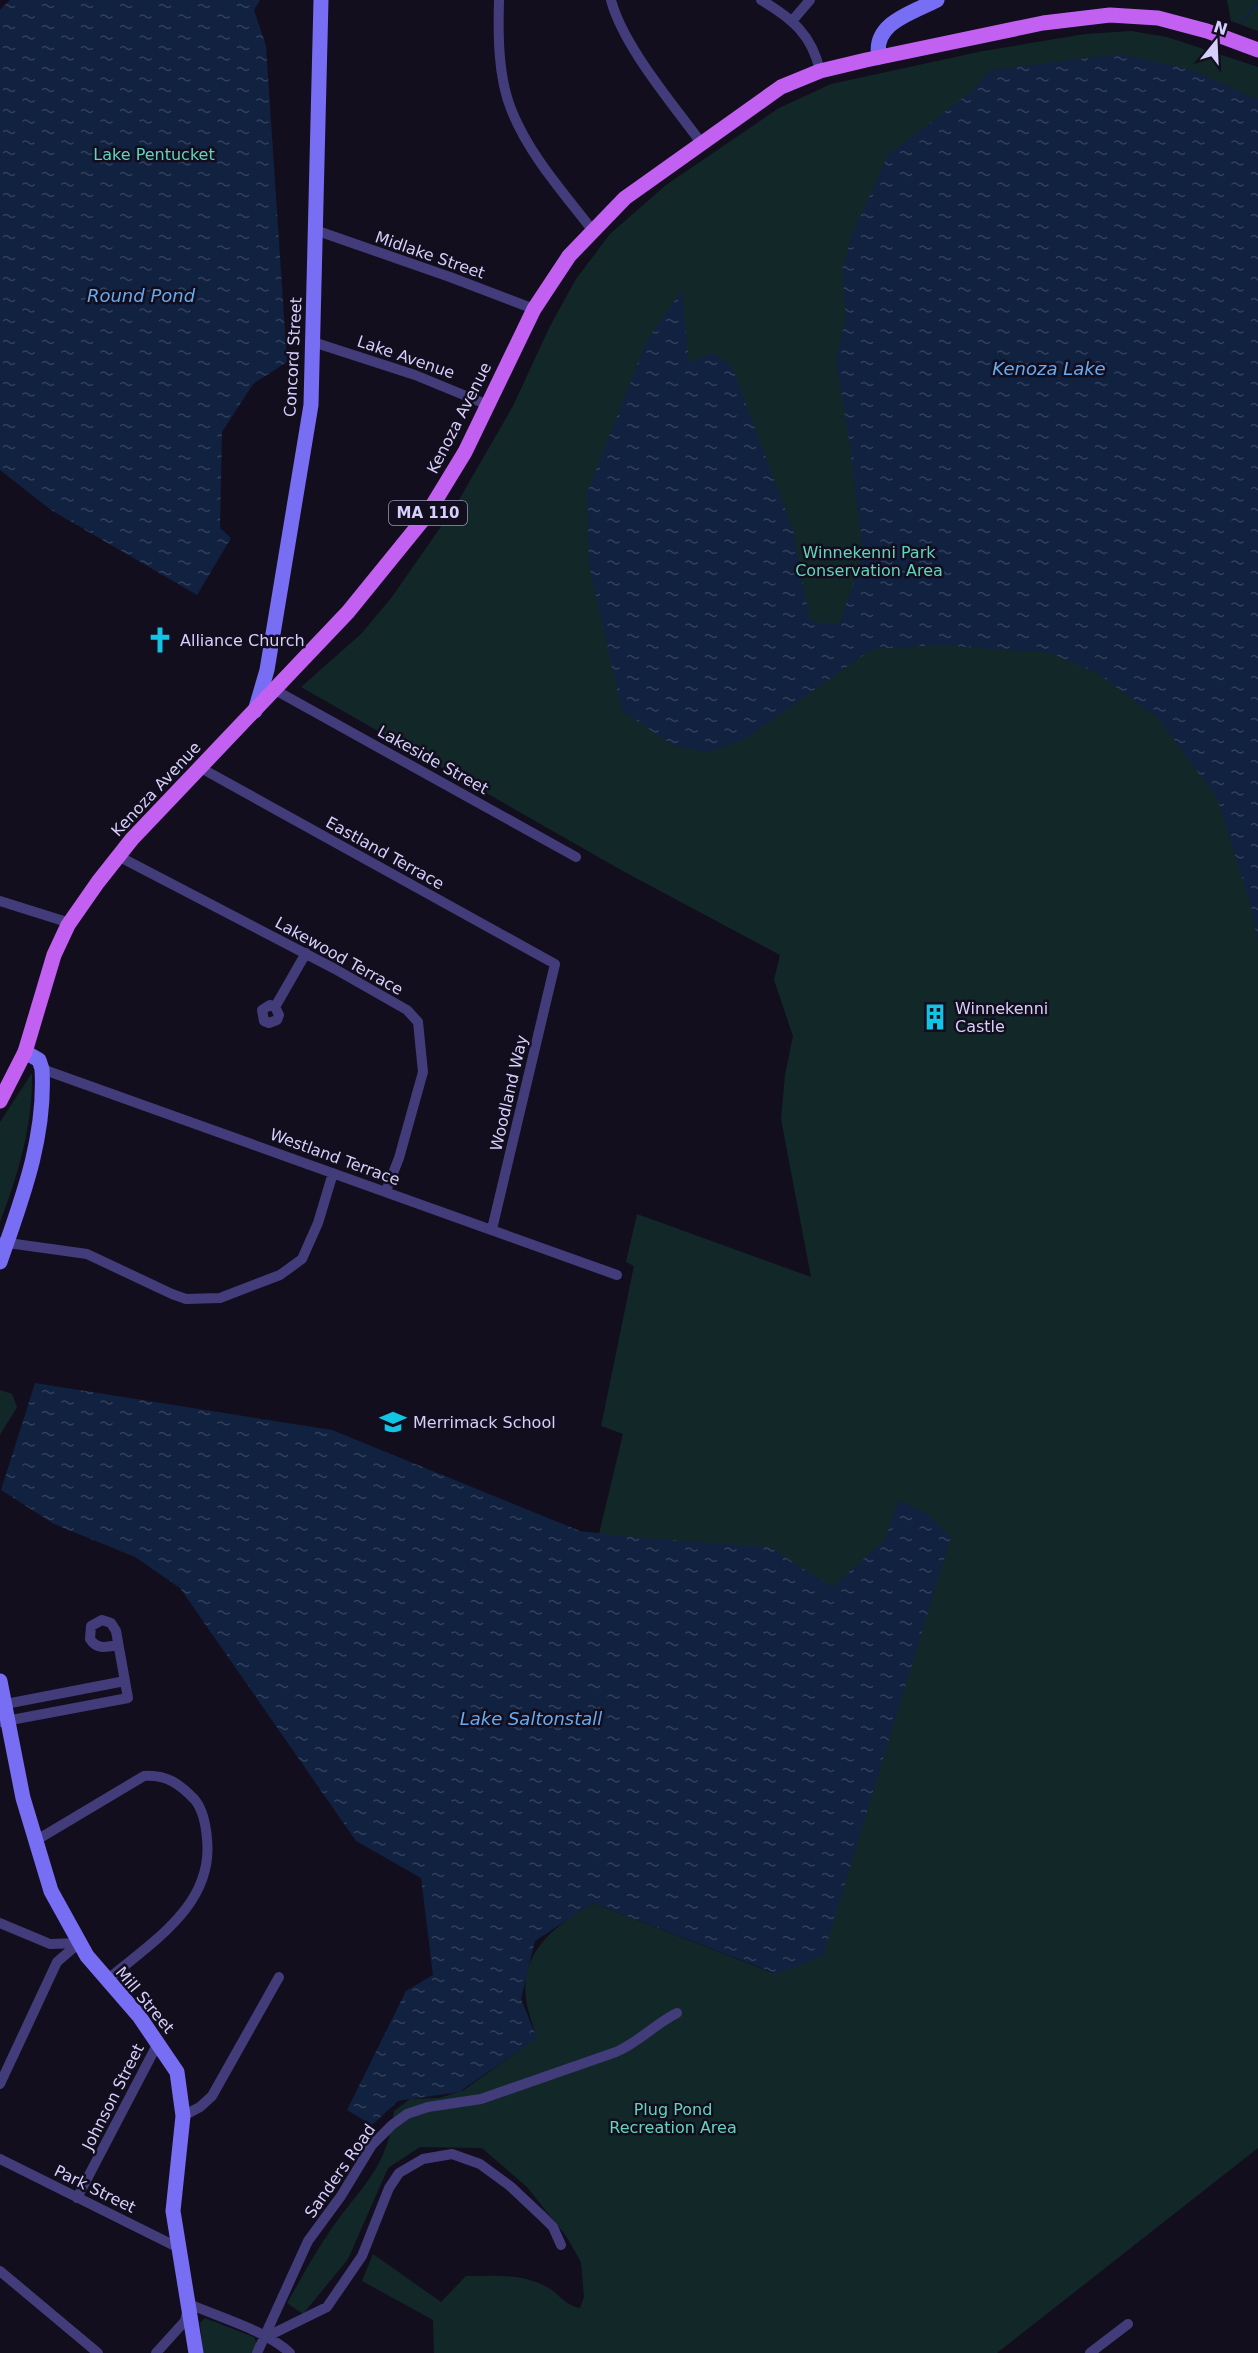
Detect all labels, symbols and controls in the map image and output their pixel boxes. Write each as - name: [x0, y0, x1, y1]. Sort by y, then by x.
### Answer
- north arrow: [1186, 12, 1246, 72]
- text: N: [1211, 17, 1230, 39]
- park label: Lake Pentucket: [93, 145, 215, 164]
- street label: Midlake Street: [373, 227, 487, 283]
- water label: Round Pond: [87, 285, 196, 306]
- street label: Concord Street: [280, 297, 306, 417]
- street label: Lake Avenue: [355, 331, 457, 383]
- water label: Kenoza Lake: [992, 358, 1106, 379]
- street label: Kenoza Avenue: [423, 359, 495, 477]
- road number: MA 110: [389, 501, 467, 525]
- park label: Winnekenni Park Conservation Area: [795, 543, 943, 580]
- church icon: Alliance Church: [145, 625, 175, 655]
- place label: Alliance Church: [180, 631, 305, 650]
- street label: Lakeside Street: [374, 722, 492, 798]
- street label: Kenoza Avenue: [107, 738, 205, 840]
- street label: Eastland Terrace: [323, 813, 447, 893]
- street label: Lakewood Terrace: [272, 913, 406, 999]
- place label: Winnekenni Castle: [955, 999, 1048, 1036]
- building icon: Winnekenni Castle: [920, 1002, 950, 1032]
- street label: Woodland Way: [486, 1033, 532, 1153]
- street label: Westland Terrace: [267, 1125, 403, 1189]
- school or university icon: Merrimack School: [378, 1407, 408, 1437]
- place label: Merrimack School: [413, 1413, 556, 1432]
- water label: Lake Saltonstall: [460, 1708, 602, 1729]
- street label: Mill Street: [112, 1963, 178, 2037]
- street label: Johnson Street: [78, 2041, 148, 2154]
- park label: Plug Pond Recreation Area: [609, 2100, 737, 2137]
- street label: Sanders Road: [301, 2120, 379, 2222]
- street label: Park Street: [51, 2161, 139, 2217]

